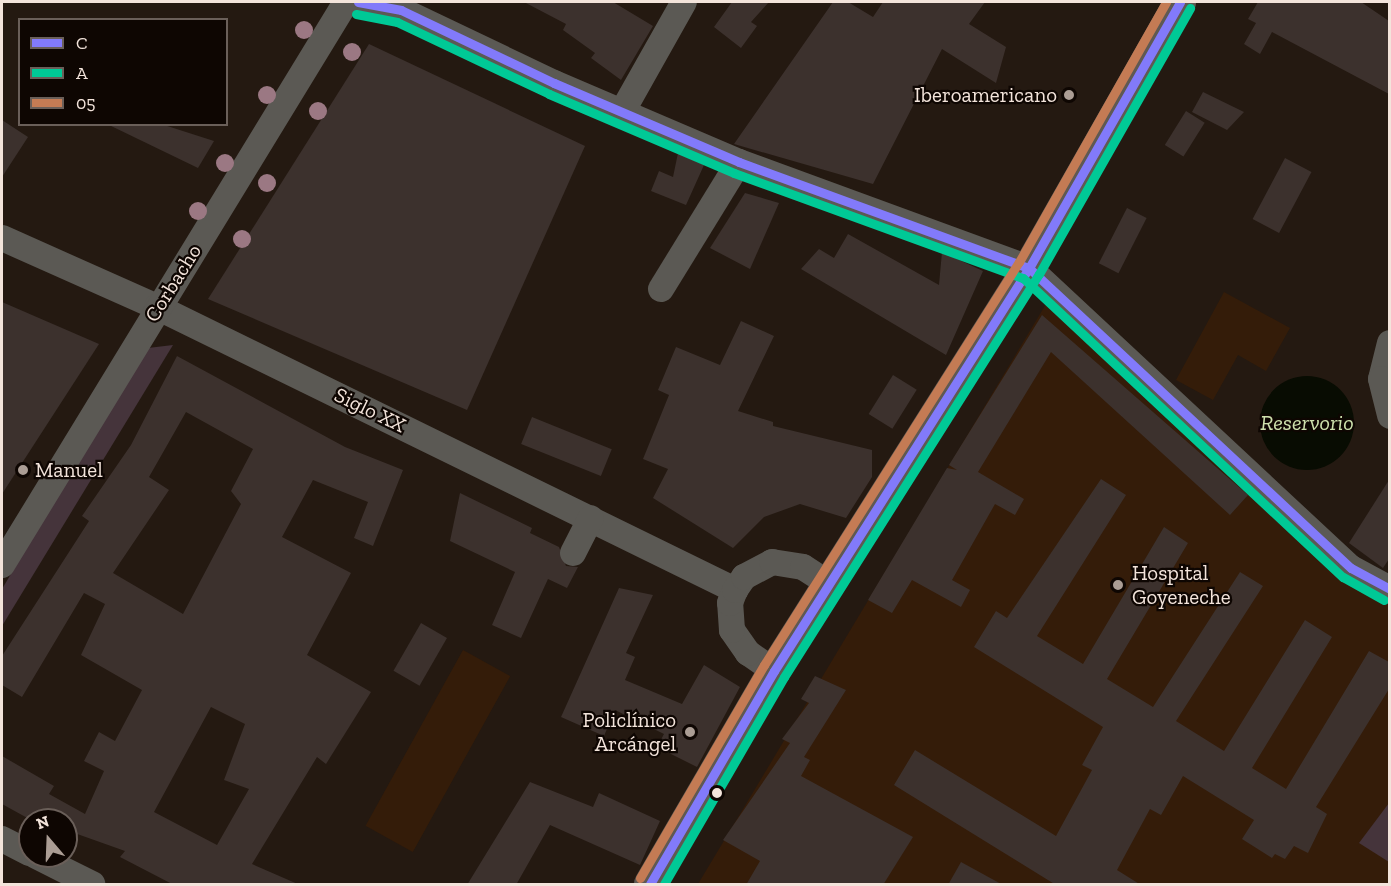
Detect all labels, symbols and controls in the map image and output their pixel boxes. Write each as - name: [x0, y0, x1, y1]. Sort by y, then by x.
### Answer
- legend: [18, 18, 228, 126]
- text: C: [76, 32, 88, 54]
- text: A: [76, 62, 88, 84]
- place label: Iberoamericano: [914, 82, 1057, 108]
- marker: Iberoamericano: [1062, 88, 1076, 102]
- text: 05: [76, 92, 96, 114]
- street label: Corbacho: [139, 240, 207, 326]
- street label: Siglo XX: [330, 382, 410, 438]
- water label: Reservorio: [1260, 410, 1354, 436]
- place label: Manuel: [35, 457, 103, 483]
- marker: Manuel: [16, 463, 30, 477]
- place label: Hospital Goyeneche: [1132, 560, 1231, 610]
- marker: Hospital Goyeneche: [1109, 576, 1127, 594]
- place label: Policlínico Arcángel: [583, 707, 676, 757]
- marker: Policlínico Arcángel: [681, 723, 699, 741]
- unlabelled marker: [711, 787, 723, 799]
- north arrow: [18, 808, 78, 868]
- text: N: [34, 811, 51, 833]

